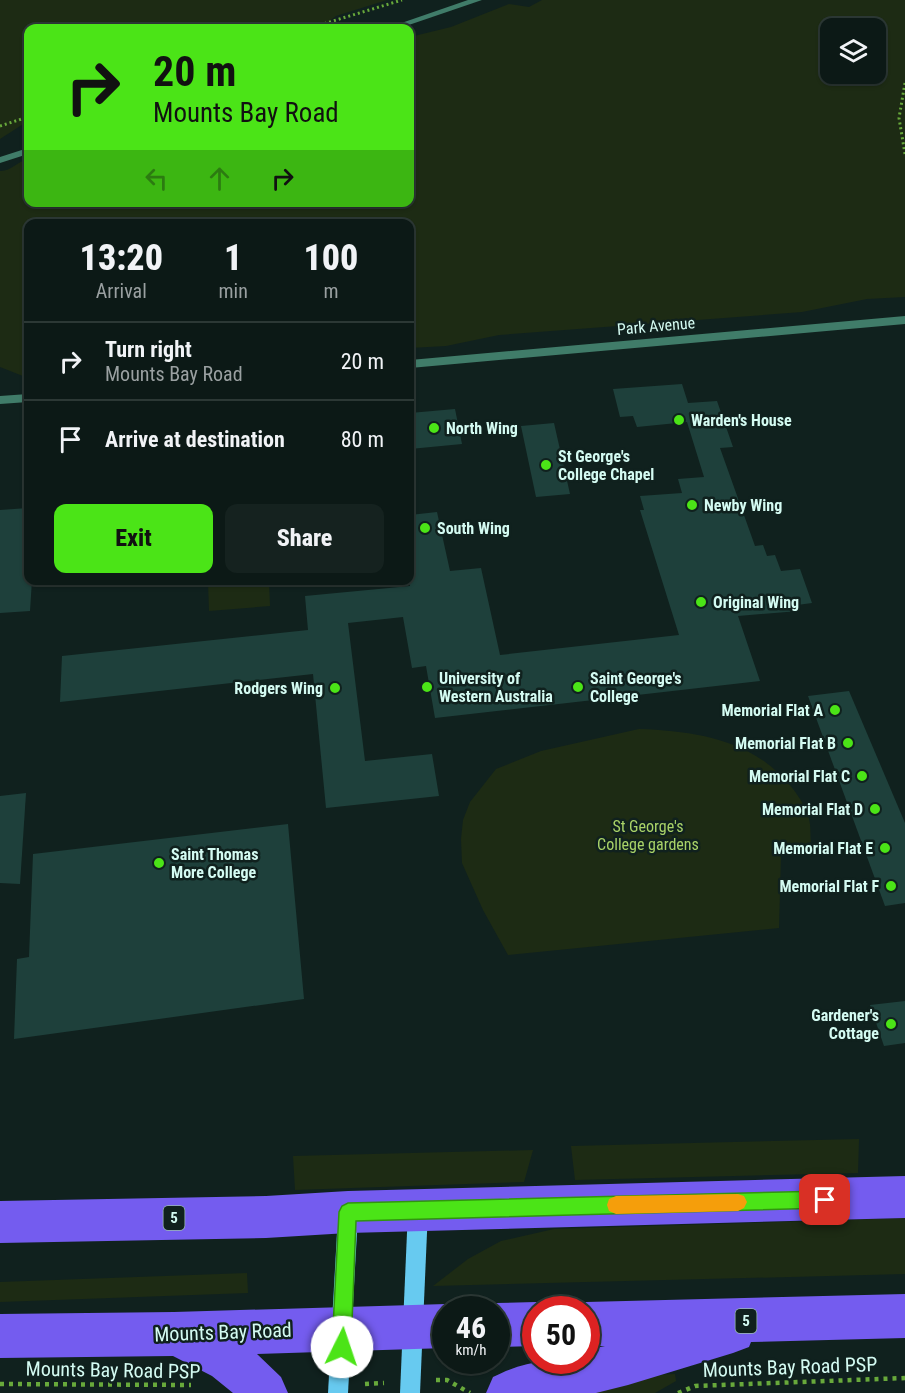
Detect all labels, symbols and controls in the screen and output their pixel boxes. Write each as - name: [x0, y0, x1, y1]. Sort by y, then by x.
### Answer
- map controls: [820, 18, 886, 84]
- button: layers: [820, 18, 886, 84]
- text: 20 m: [153, 47, 236, 96]
- icon: right: [54, 48, 132, 126]
- text: Mounts Bay Road: [153, 97, 339, 129]
- icon: left: [140, 162, 173, 195]
- icon: ahead: [203, 162, 236, 195]
- icon: right: [266, 162, 299, 195]
- text: 13:20: [80, 237, 163, 279]
- text: 1: [224, 237, 242, 279]
- text: 100: [303, 237, 358, 279]
- text: Arrival: [96, 279, 147, 303]
- text: min: [219, 279, 248, 303]
- text: m: [323, 279, 338, 303]
- street label: Park Avenue: [616, 313, 696, 339]
- text: Turn right: [105, 337, 192, 362]
- icon: right: [54, 345, 87, 378]
- text: 20 m: [341, 349, 384, 374]
- text: Mounts Bay Road: [105, 362, 243, 386]
- place label: Warden's House: [691, 411, 792, 430]
- marker: Warden's House: [672, 413, 686, 427]
- place label: North Wing: [446, 419, 518, 438]
- marker: North Wing: [427, 421, 441, 435]
- icon: arrive: [54, 423, 87, 456]
- text: Arrive at destination: [105, 427, 285, 452]
- text: 80 m: [341, 427, 384, 452]
- place label: St George's College Chapel: [558, 447, 654, 484]
- marker: St George's College Chapel: [539, 458, 553, 472]
- place label: Newby Wing: [704, 496, 782, 515]
- marker: Newby Wing: [685, 498, 699, 512]
- button: Exit: [54, 504, 213, 573]
- button: Share: [225, 504, 384, 573]
- place label: South Wing: [437, 519, 510, 538]
- marker: South Wing: [418, 521, 432, 535]
- place label: Original Wing: [713, 593, 799, 612]
- marker: Original Wing: [694, 595, 708, 609]
- place label: University of Western Australia: [439, 669, 553, 706]
- place label: Saint George's College: [590, 669, 682, 706]
- place label: Rodgers Wing: [234, 679, 323, 698]
- marker: University of Western Australia: [420, 680, 434, 694]
- marker: Saint George's College: [571, 680, 585, 694]
- marker: Rodgers Wing: [328, 681, 342, 695]
- place label: Memorial Flat A: [721, 701, 823, 720]
- marker: Memorial Flat A: [828, 703, 842, 717]
- place label: Memorial Flat B: [735, 734, 836, 753]
- marker: Memorial Flat B: [841, 736, 855, 750]
- place label: Memorial Flat C: [749, 767, 850, 786]
- marker: Memorial Flat C: [855, 769, 869, 783]
- place label: Memorial Flat D: [762, 800, 863, 819]
- marker: Memorial Flat D: [868, 802, 882, 816]
- park label: St George's College gardens: [597, 817, 699, 854]
- place label: Memorial Flat E: [773, 839, 873, 858]
- marker: Memorial Flat E: [878, 841, 892, 855]
- place label: Saint Thomas More College: [171, 845, 258, 882]
- marker: Saint Thomas More College: [152, 856, 166, 870]
- place label: Memorial Flat F: [779, 877, 879, 896]
- marker: Memorial Flat F: [884, 879, 898, 893]
- place label: Gardener's Cottage: [811, 1006, 879, 1043]
- marker: Gardener's Cottage: [884, 1017, 898, 1031]
- pin: [799, 1174, 850, 1225]
- icon: arrive: [808, 1183, 841, 1216]
- road number: 5: [164, 1206, 184, 1230]
- speed limit sign: 50: [522, 1296, 600, 1374]
- road number: 5: [736, 1309, 756, 1333]
- text: 46: [456, 1310, 486, 1345]
- position arrow: [310, 1315, 374, 1379]
- street label: Mounts Bay Road: [154, 1318, 292, 1346]
- text: km/h: [456, 1341, 486, 1359]
- street label: Mounts Bay Road PSP: [702, 1352, 878, 1382]
- street label: Mounts Bay Road PSP: [25, 1356, 201, 1384]

